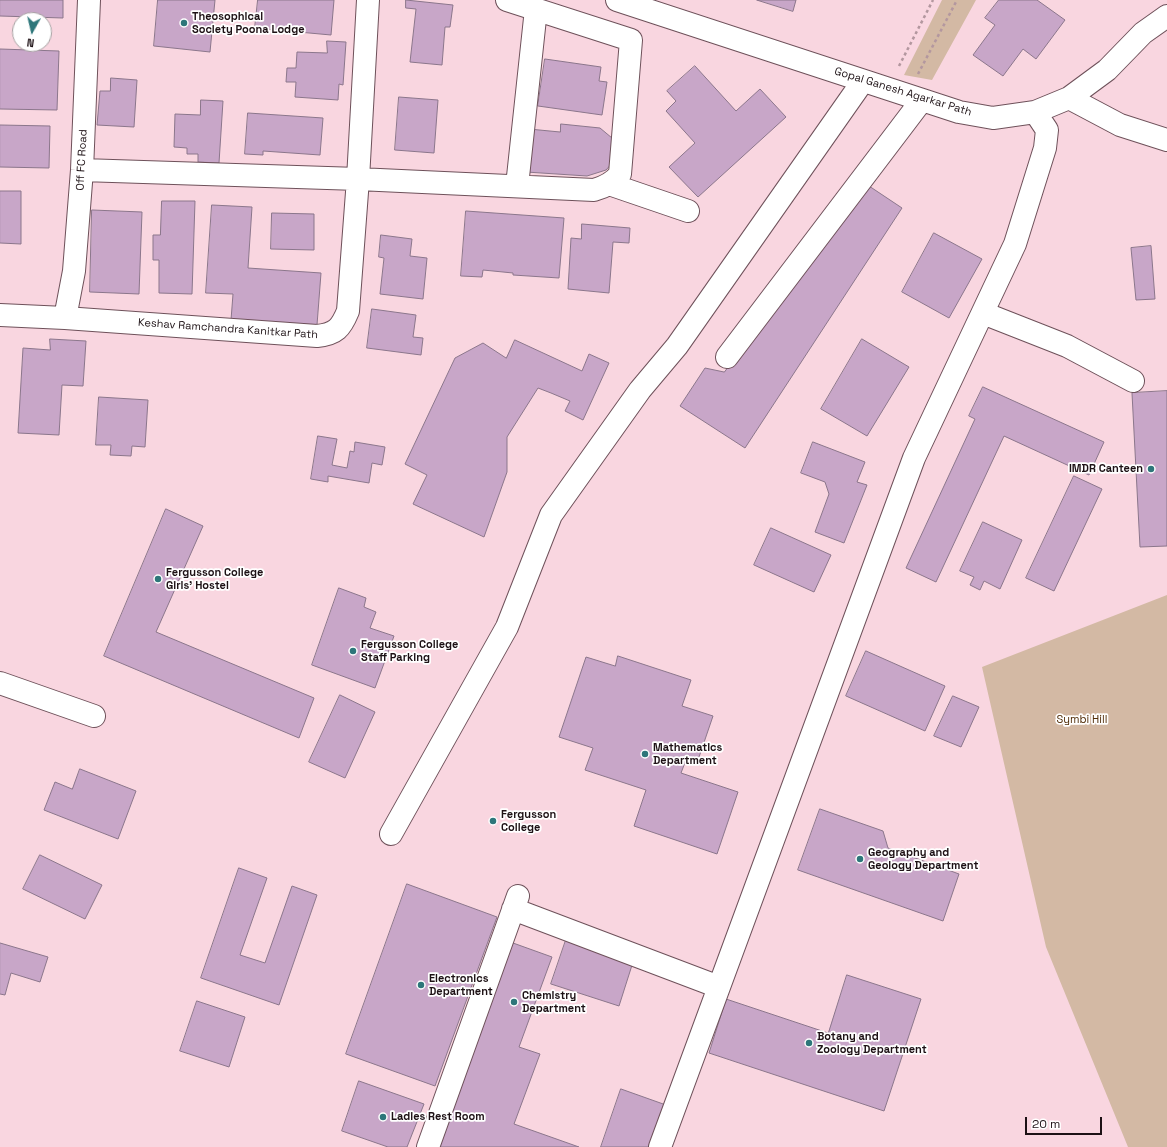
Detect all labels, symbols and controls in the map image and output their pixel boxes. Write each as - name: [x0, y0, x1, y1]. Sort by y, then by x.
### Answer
- place label: Theosophical Society Poona Lodge: [192, 10, 305, 36]
- north arrow: [12, 12, 52, 52]
- marker: Theosophical Society Poona Lodge: [179, 18, 189, 28]
- text: N: [26, 35, 35, 50]
- street label: Gopal Ganesh Agarkar Path: [833, 65, 973, 119]
- street label: Off FC Road: [74, 129, 90, 191]
- street label: Keshav Ramchandra Kanitkar Path: [137, 316, 319, 342]
- place label: IMDR Canteen: [1069, 462, 1143, 476]
- marker: IMDR Canteen: [1146, 464, 1156, 474]
- place label: Fergusson College Girls' Hostel: [166, 566, 263, 592]
- marker: Fergusson College Girls' Hostel: [153, 574, 163, 584]
- place label: Fergusson College Staff Parking: [361, 638, 458, 664]
- marker: Fergusson College Staff Parking: [348, 646, 358, 656]
- park label: Symbi Hill: [1057, 713, 1107, 727]
- place label: Mathematics Department: [653, 741, 722, 767]
- marker: Mathematics Department: [640, 749, 650, 759]
- place label: Fergusson College: [501, 808, 556, 834]
- marker: Fergusson College: [488, 816, 498, 826]
- place label: Geography and Geology Department: [868, 846, 978, 872]
- marker: Geography and Geology Department: [855, 854, 865, 864]
- place label: Electronics Department: [429, 972, 493, 998]
- marker: Electronics Department: [416, 980, 426, 990]
- place label: Chemistry Department: [522, 989, 586, 1015]
- marker: Chemistry Department: [509, 997, 519, 1007]
- place label: Botany and Zoology Department: [817, 1030, 927, 1056]
- marker: Botany and Zoology Department: [804, 1038, 814, 1048]
- scale bar: [1027, 1109, 1104, 1135]
- place label: Ladies Rest Room: [391, 1110, 485, 1124]
- marker: Ladies Rest Room: [378, 1112, 388, 1122]
- text: 20 m: [1032, 1116, 1060, 1132]

